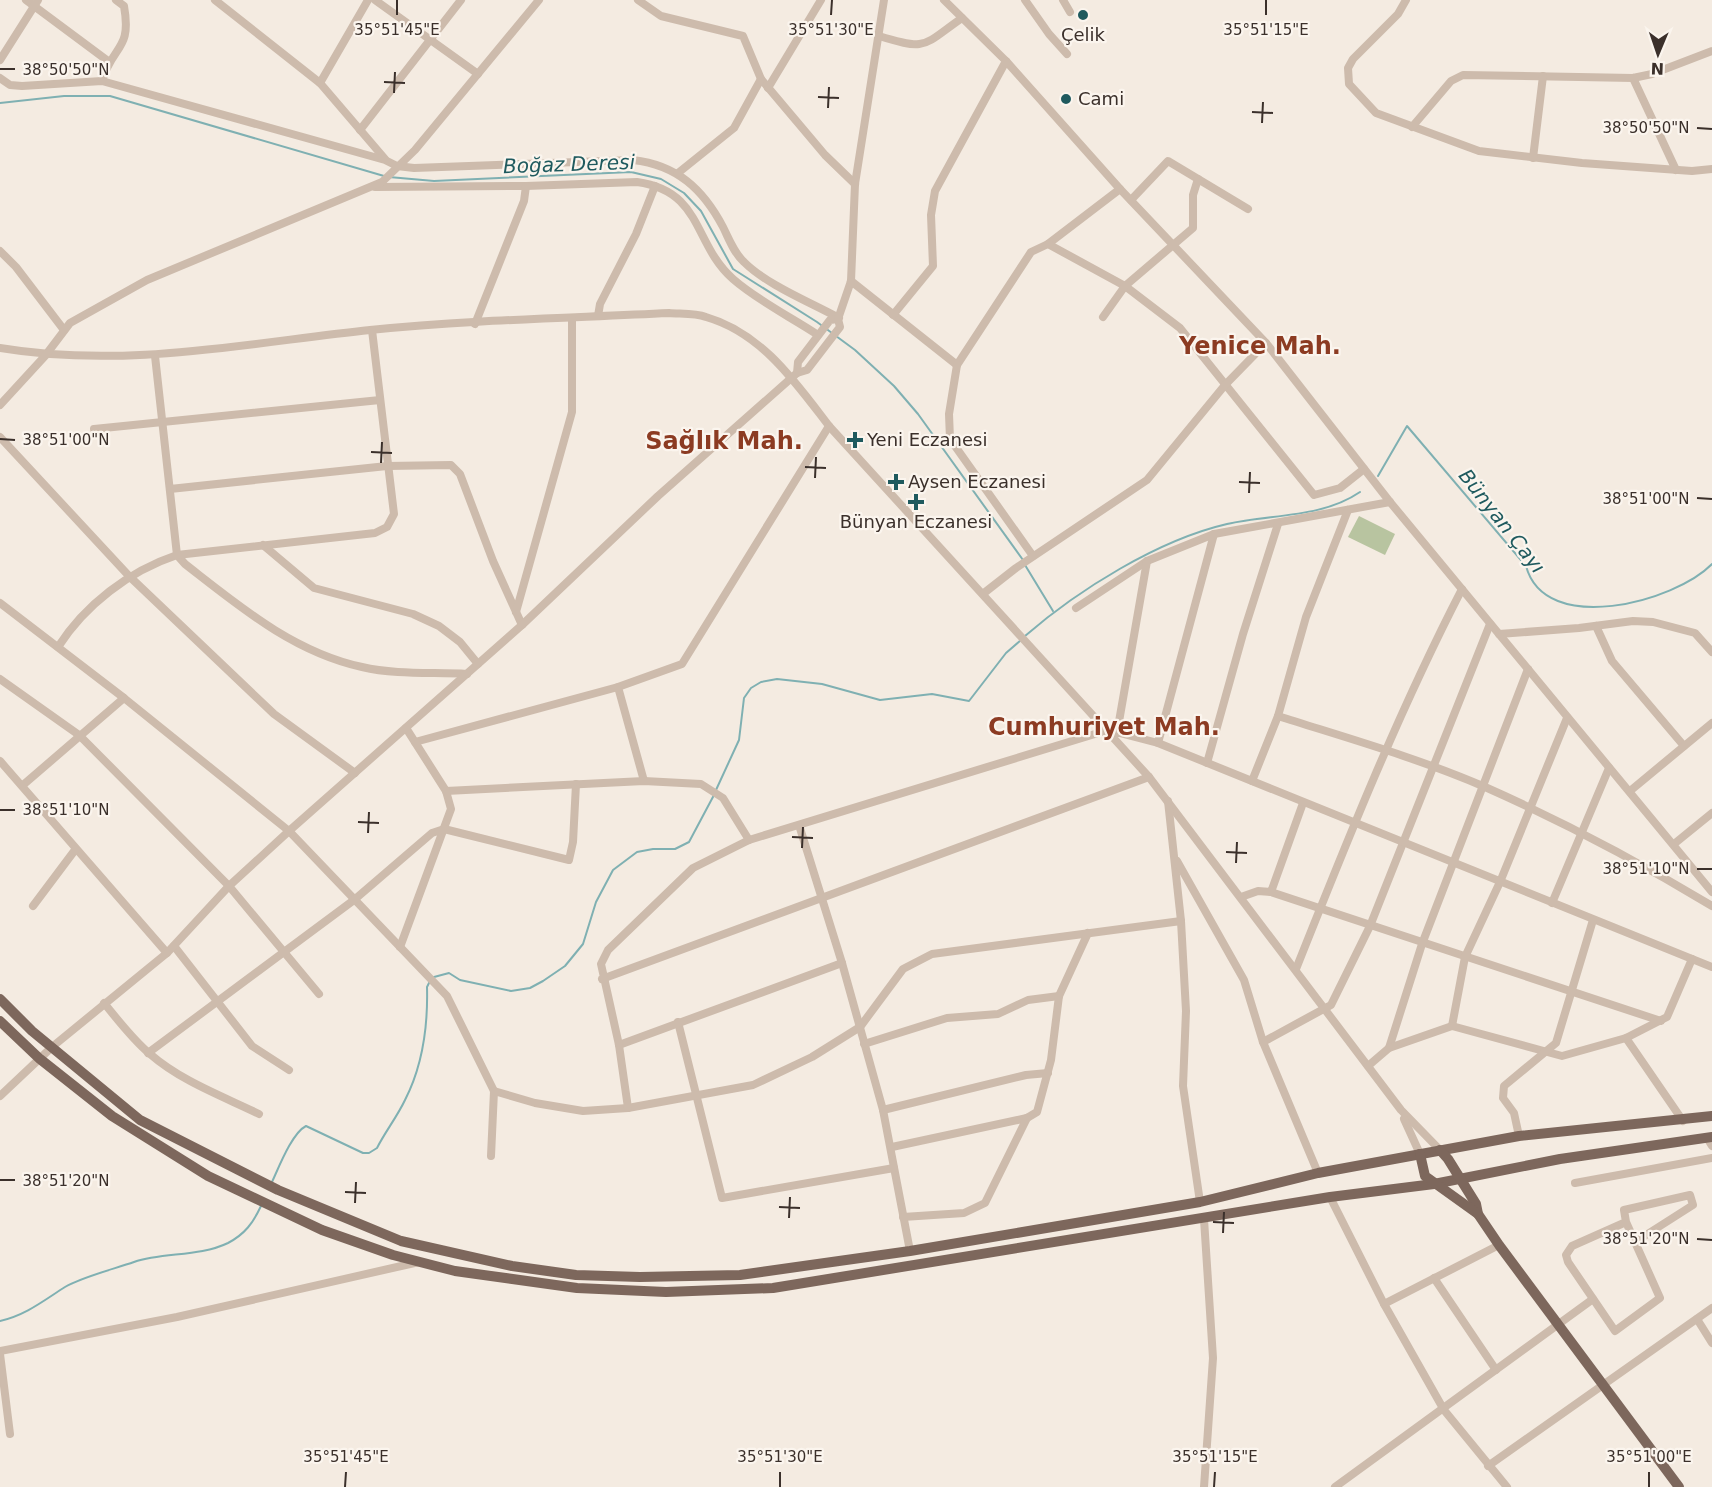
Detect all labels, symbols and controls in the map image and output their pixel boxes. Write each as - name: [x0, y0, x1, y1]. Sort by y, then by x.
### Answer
- marker: Çelik: [1076, 8, 1090, 22]
- text: 35°51'45"E: [354, 21, 440, 39]
- text: 35°51'30"E: [788, 21, 874, 39]
- text: 35°51'15"E: [1223, 21, 1309, 39]
- place label: Çelik: [1061, 24, 1106, 45]
- north arrow: [1628, 24, 1688, 84]
- text: N: [1650, 59, 1665, 78]
- text: 38°50'50"N: [22, 61, 110, 79]
- place label: Cami: [1078, 88, 1124, 109]
- marker: Cami: [1059, 92, 1073, 106]
- text: 38°50'50"N: [1602, 119, 1690, 137]
- water label: Boğaz Deresi: [503, 150, 636, 178]
- district label: Yenice Mah.: [1178, 332, 1341, 360]
- district label: Sağlık Mah.: [645, 427, 803, 455]
- place label: Yeni Eczanesi: [866, 429, 987, 450]
- text: 38°51'00"N: [22, 431, 110, 449]
- marker: Yeni Eczanesi: [848, 433, 862, 447]
- water label: Bünyan Çayı: [1454, 464, 1550, 578]
- place label: Aysen Eczanesi: [908, 471, 1046, 492]
- marker: Aysen Eczanesi: [889, 475, 903, 489]
- text: 38°51'00"N: [1602, 490, 1690, 508]
- marker: Bünyan Eczanesi: [909, 495, 923, 509]
- place label: Bünyan Eczanesi: [840, 511, 992, 532]
- district label: Cumhuriyet Mah.: [988, 713, 1220, 741]
- text: 38°51'10"N: [22, 801, 110, 819]
- text: 38°51'10"N: [1602, 860, 1690, 878]
- text: 38°51'20"N: [22, 1172, 110, 1190]
- text: 38°51'20"N: [1602, 1230, 1690, 1248]
- text: 35°51'45"E: [303, 1448, 389, 1466]
- text: 35°51'30"E: [737, 1448, 823, 1466]
- text: 35°51'15"E: [1172, 1448, 1258, 1466]
- text: 35°51'00"E: [1606, 1448, 1692, 1466]

